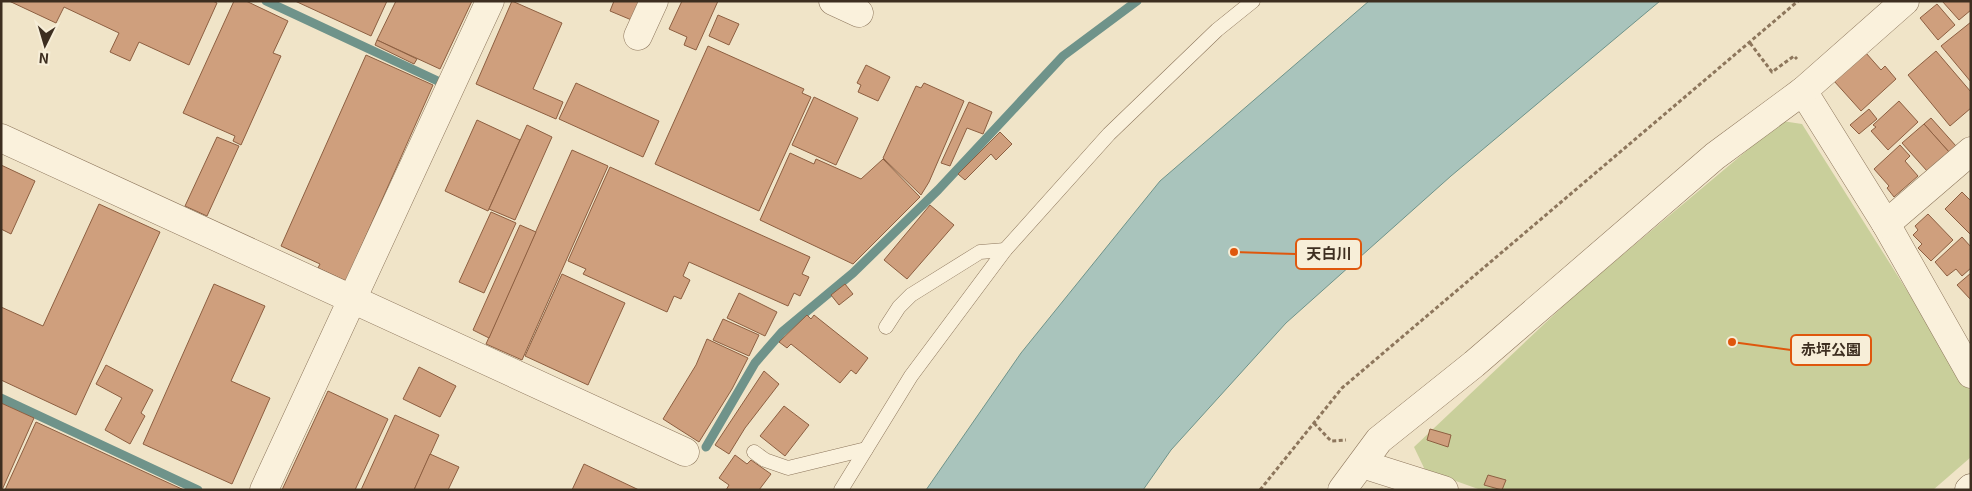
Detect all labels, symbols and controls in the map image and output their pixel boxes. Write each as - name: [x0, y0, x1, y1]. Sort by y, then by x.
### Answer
- north arrow: [20, 20, 70, 70]
- text: N: [38, 49, 50, 69]
- callout: 天白川: [1296, 239, 1361, 269]
- text: 天白川: [1306, 242, 1352, 263]
- callout: 赤坪公園: [1791, 335, 1871, 365]
- text: 赤坪公園: [1801, 338, 1861, 359]

